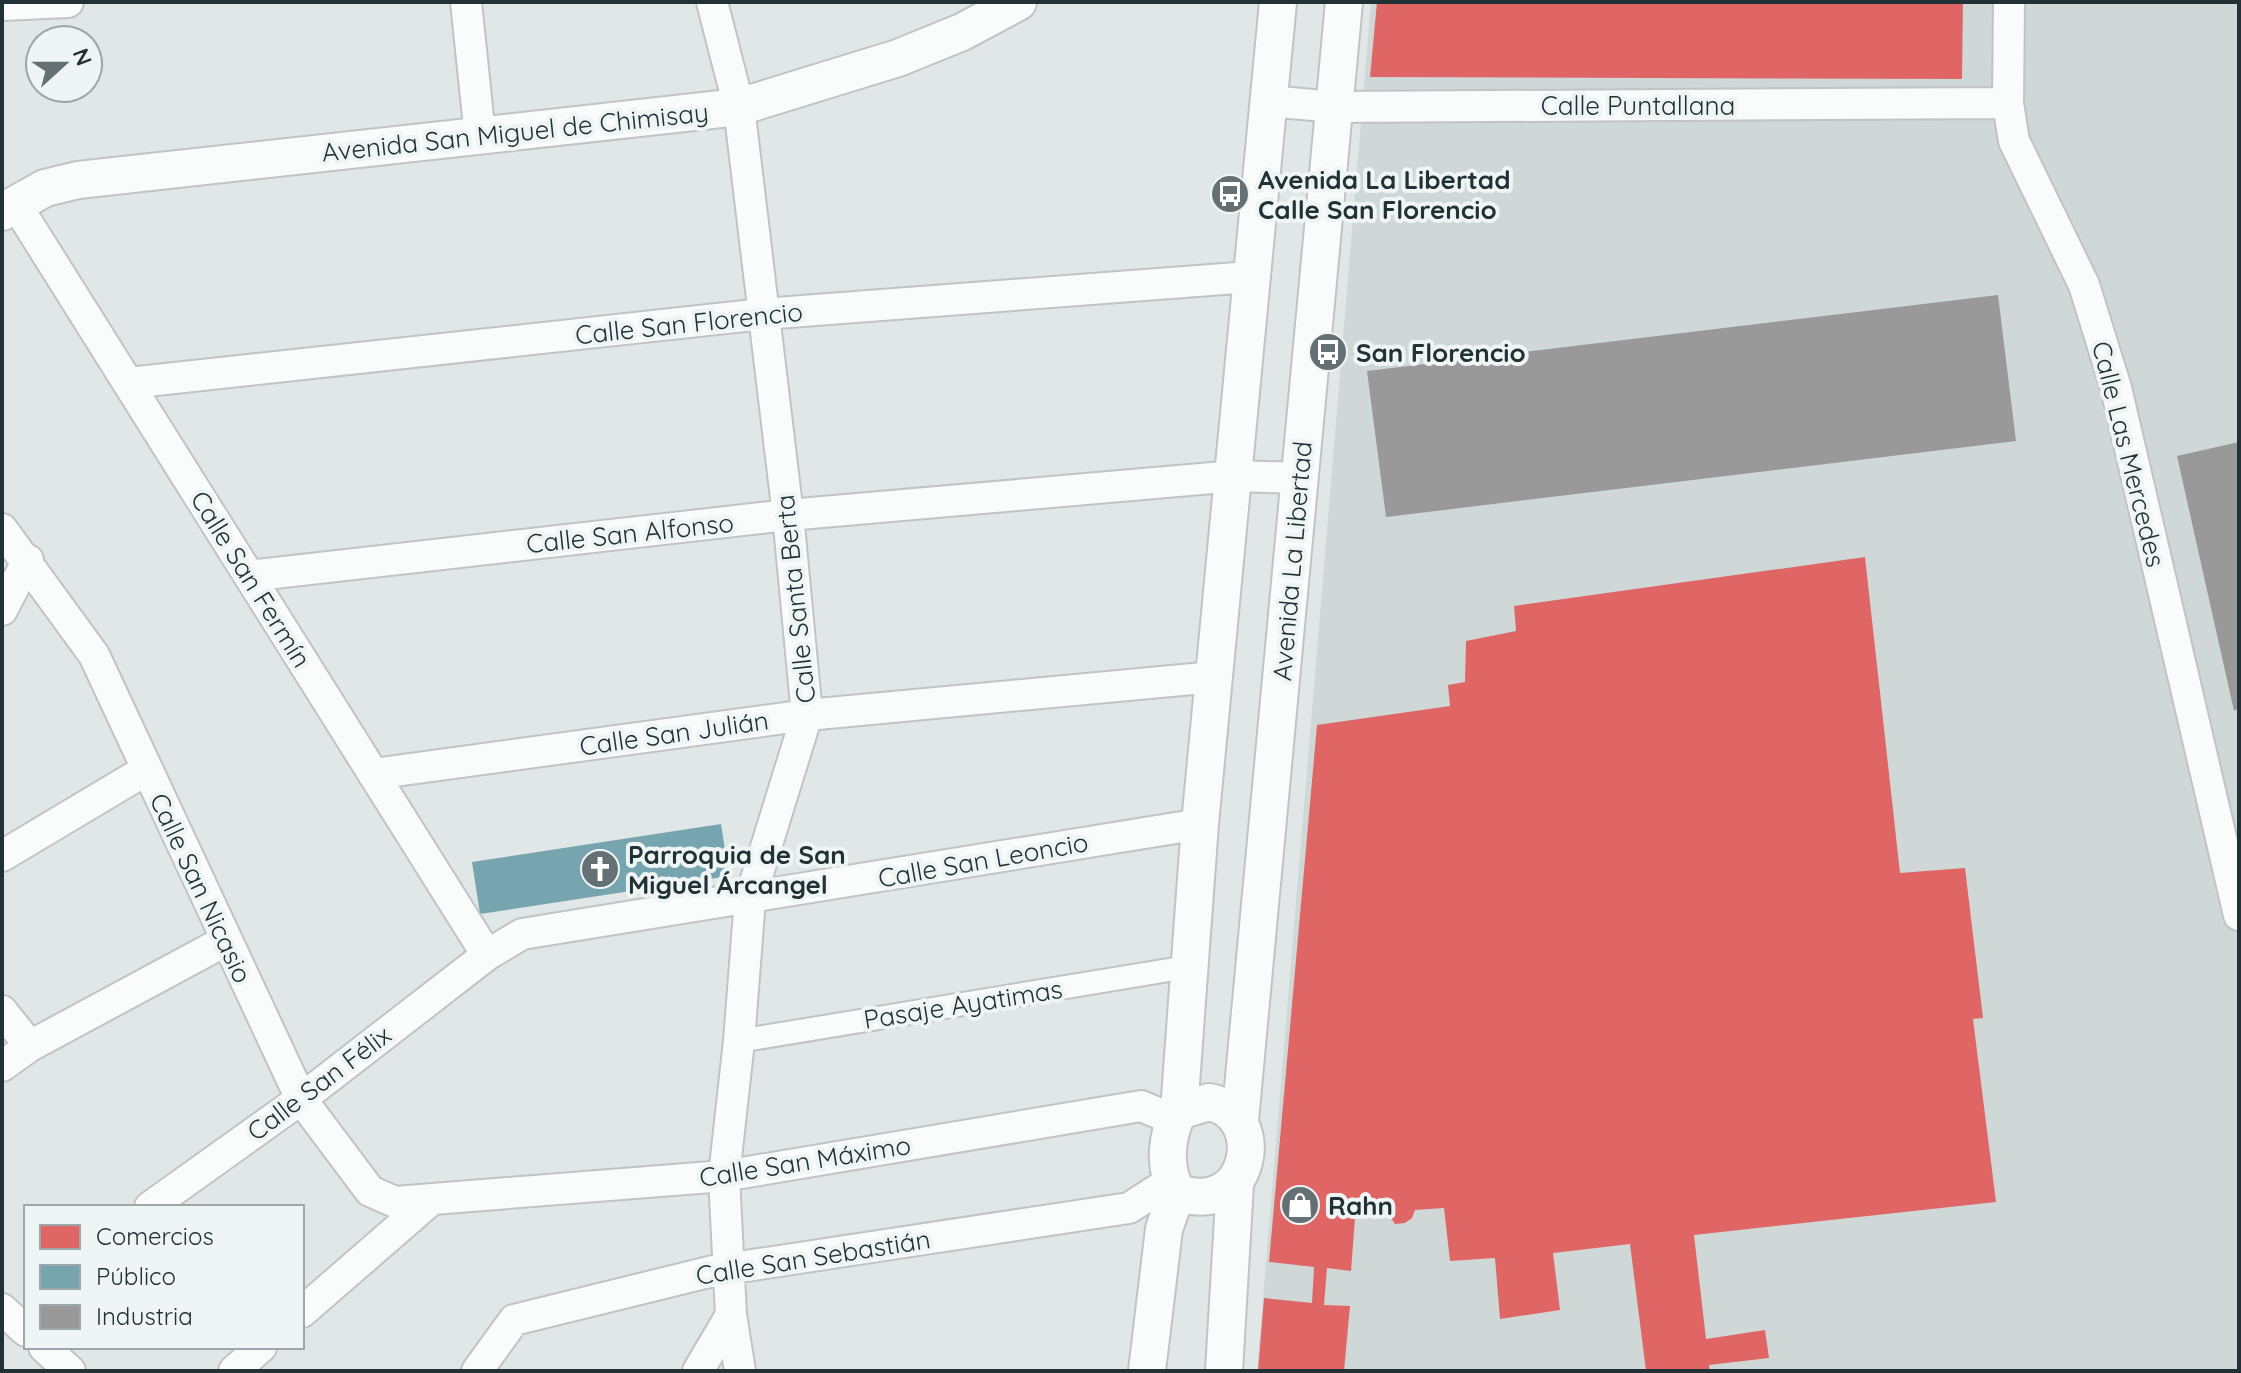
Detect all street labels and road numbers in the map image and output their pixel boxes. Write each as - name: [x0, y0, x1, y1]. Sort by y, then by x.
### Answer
- street label: Calle Puntallana: [1541, 89, 1735, 122]
- street label: Avenida San Miguel de Chimisay: [320, 95, 710, 169]
- street label: Calle San Florencio: [574, 295, 804, 351]
- street label: Calle Las Mercedes: [2085, 338, 2173, 570]
- street label: Avenida La Libertad: [1265, 440, 1319, 682]
- street label: Calle San Fermín: [183, 485, 319, 673]
- street label: Calle Santa Berta: [768, 493, 822, 705]
- street label: Calle San Alfonso: [525, 506, 735, 560]
- street label: Calle San Julián: [577, 703, 771, 763]
- street label: Calle San Nicasio: [143, 788, 259, 988]
- street label: Calle San Leoncio: [875, 825, 1091, 895]
- street label: Pasaje Ayatimas: [861, 972, 1065, 1036]
- street label: Calle San Félix: [240, 1018, 398, 1148]
- street label: Calle San Máximo: [697, 1128, 913, 1194]
- street label: Calle San Sebastián: [693, 1222, 933, 1292]

